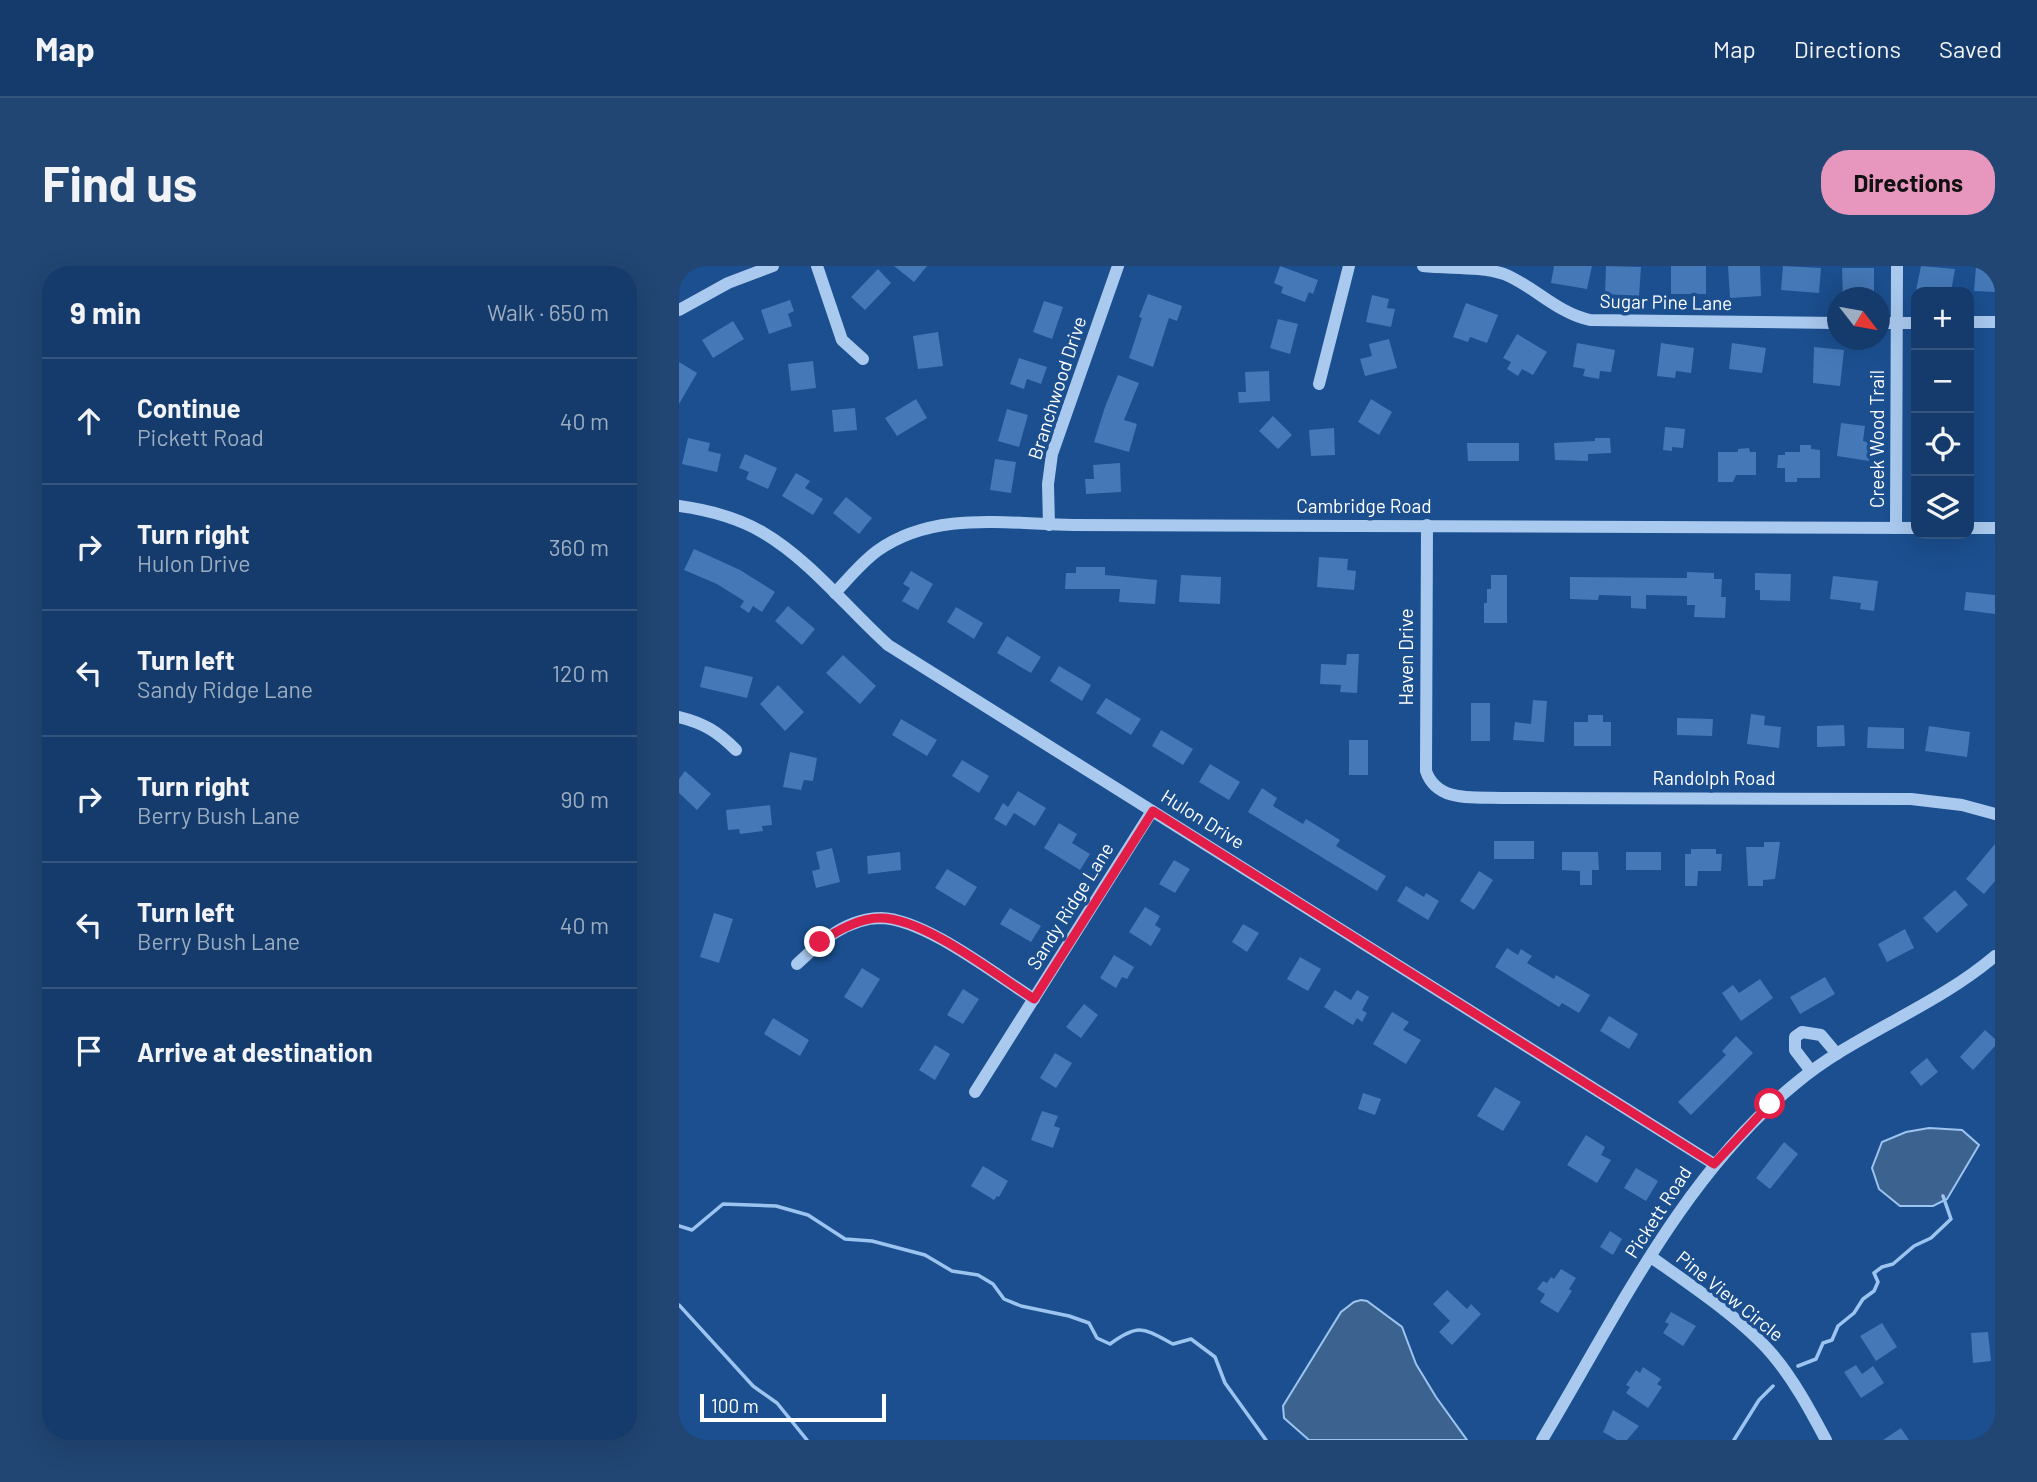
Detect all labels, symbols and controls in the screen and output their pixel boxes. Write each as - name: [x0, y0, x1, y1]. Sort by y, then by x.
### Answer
- text: Map: [35, 28, 95, 68]
- text: Map: [1713, 34, 1756, 63]
- text: Directions: [1794, 34, 1901, 63]
- text: Saved: [1939, 34, 2002, 63]
- button: Directions: [1821, 150, 1995, 215]
- text: Find us: [42, 153, 197, 212]
- north arrow: [1827, 287, 1890, 350]
- map controls: [1911, 287, 1974, 539]
- button: +: [1911, 287, 1974, 350]
- street label: Sugar Pine Lane: [1599, 289, 1733, 314]
- text: 9 min: [70, 294, 141, 330]
- text: Walk · 650 m: [487, 298, 609, 326]
- street label: Branchwood Drive: [1023, 313, 1091, 462]
- button: −: [1911, 350, 1974, 413]
- street label: Creek Wood Trail: [1865, 370, 1888, 508]
- text: Continue: [137, 392, 241, 423]
- icon: ahead: [70, 402, 108, 440]
- text: 40 m: [560, 407, 609, 435]
- button: locate: [1911, 413, 1974, 476]
- text: Pickett Road: [137, 423, 264, 451]
- button: layers: [1911, 476, 1974, 539]
- street label: Cambridge Road: [1296, 494, 1432, 517]
- text: Turn right: [137, 518, 250, 549]
- icon: right: [70, 528, 108, 566]
- text: 360 m: [549, 533, 609, 561]
- text: Hulon Drive: [137, 549, 250, 577]
- street label: Haven Drive: [1394, 608, 1417, 706]
- text: Turn left: [137, 644, 235, 675]
- icon: left: [70, 654, 108, 692]
- text: 120 m: [552, 659, 609, 687]
- text: Sandy Ridge Lane: [137, 675, 313, 703]
- street label: Randolph Road: [1652, 766, 1776, 789]
- text: Turn right: [137, 770, 250, 801]
- icon: right: [70, 780, 108, 818]
- street label: Hulon Drive: [1157, 784, 1249, 853]
- text: 90 m: [560, 785, 609, 813]
- text: Berry Bush Lane: [137, 801, 300, 829]
- street label: Sandy Ridge Lane: [1021, 838, 1118, 974]
- text: Turn left: [137, 896, 235, 927]
- icon: left: [70, 906, 108, 944]
- text: 40 m: [560, 911, 609, 939]
- route end: [804, 926, 835, 957]
- text: Berry Bush Lane: [137, 927, 300, 955]
- icon: arrive: [70, 1032, 108, 1070]
- text: Arrive at destination: [137, 1036, 373, 1067]
- route start: [1754, 1088, 1785, 1119]
- street label: Pickett Road: [1619, 1162, 1696, 1262]
- street label: Pine View Circle: [1672, 1245, 1789, 1346]
- scale bar: [700, 1391, 885, 1423]
- text: 100 m: [711, 1394, 759, 1417]

